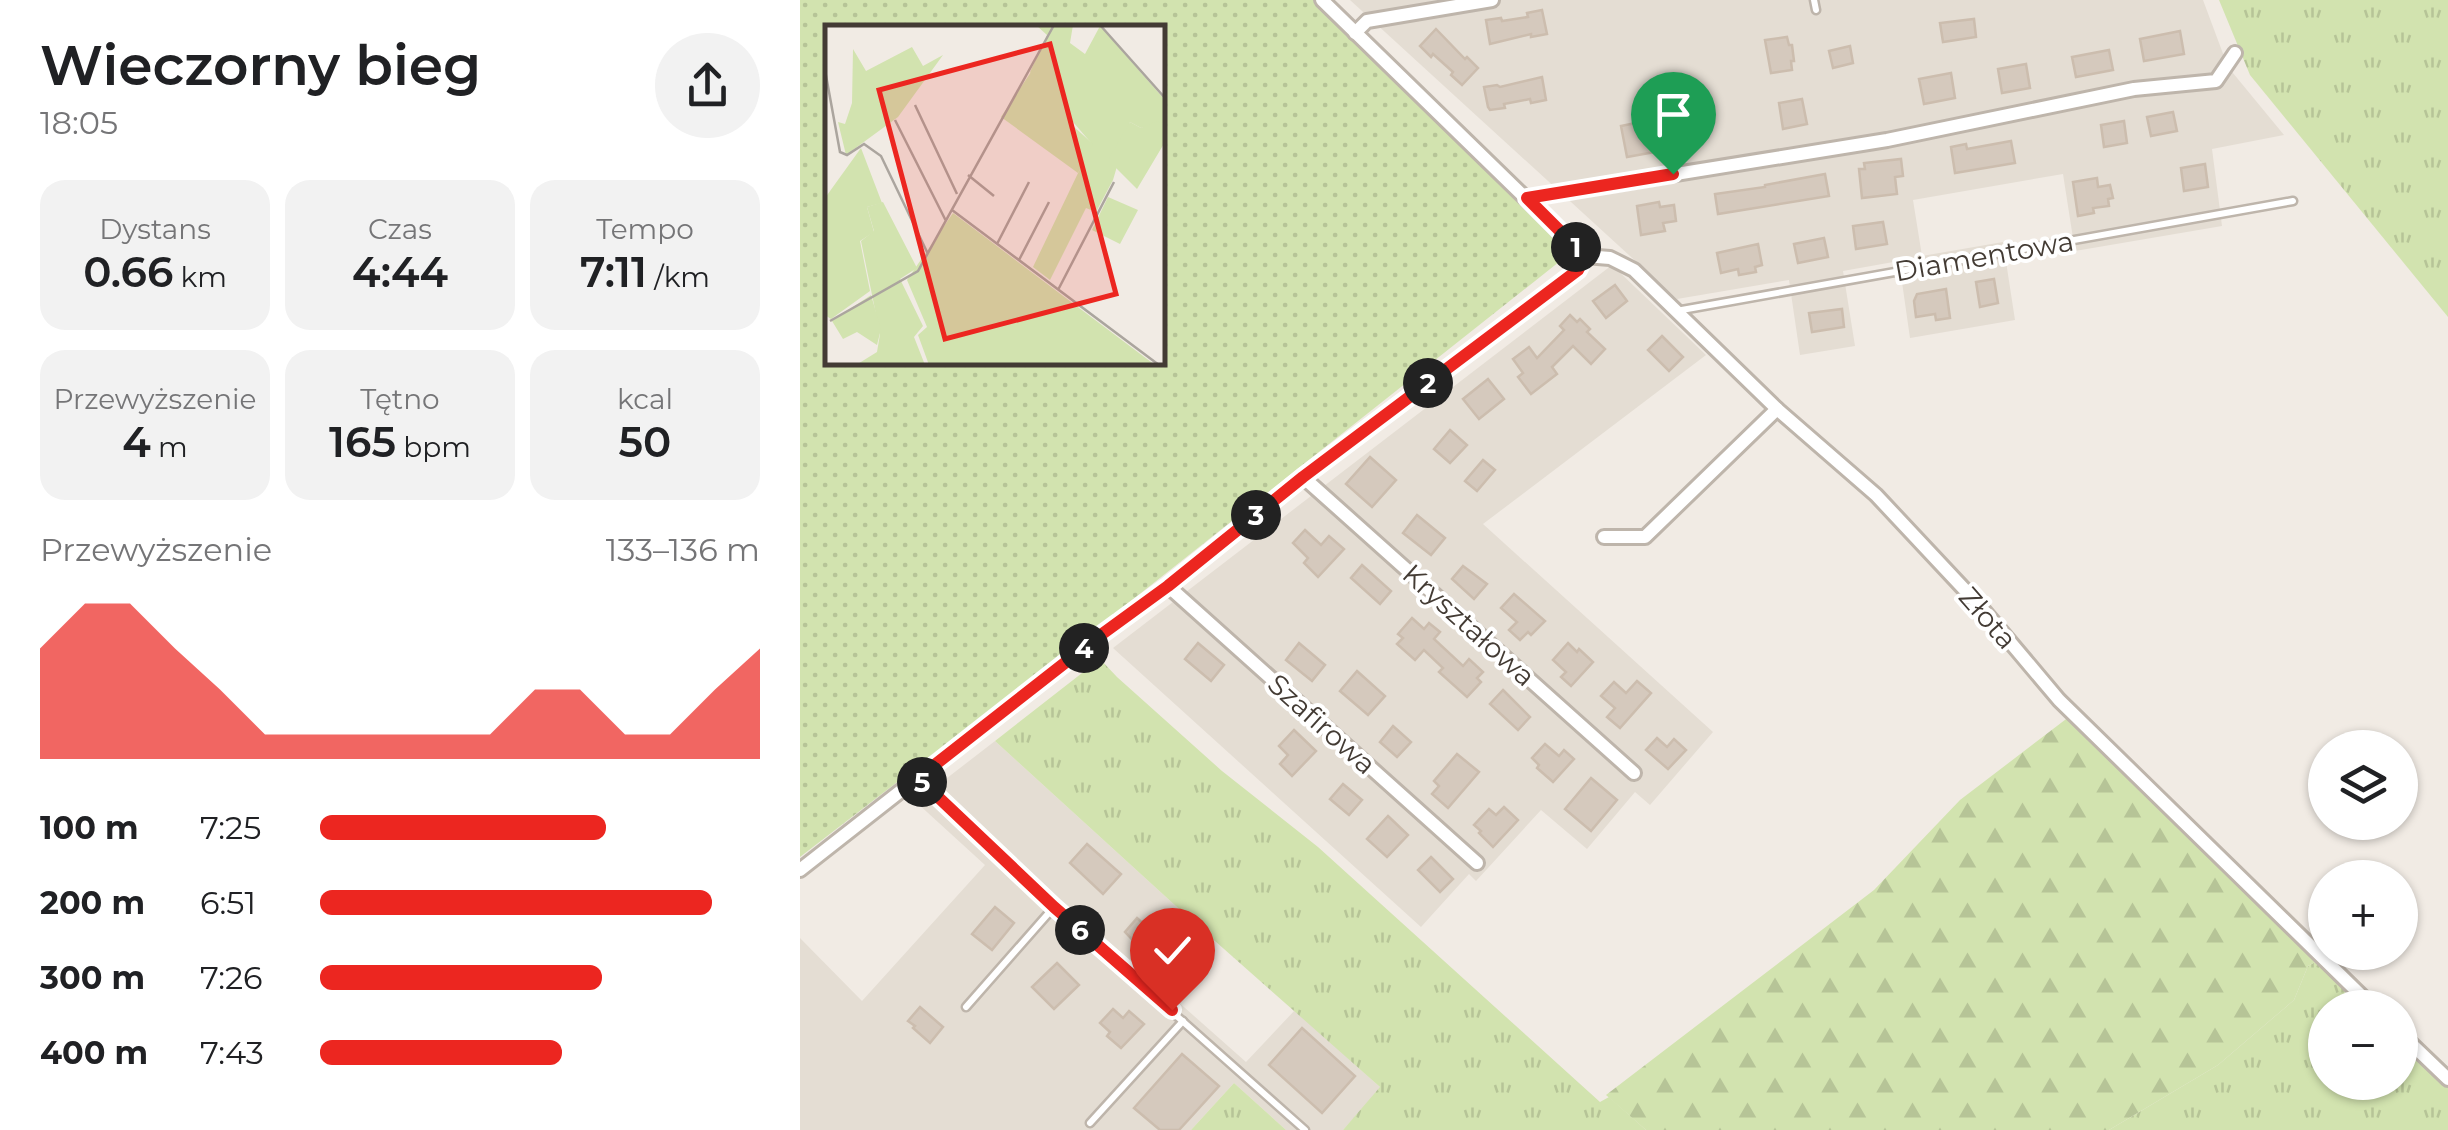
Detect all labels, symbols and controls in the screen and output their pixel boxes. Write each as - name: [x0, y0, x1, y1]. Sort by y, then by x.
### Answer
- inset map: [825, 25, 1165, 365]
- text: Wieczorny bieg: [40, 32, 481, 99]
- button: share: [655, 33, 760, 138]
- pin: [1631, 72, 1716, 175]
- icon: arrive: [1646, 87, 1701, 142]
- text: 18:05: [40, 103, 118, 142]
- text: Dystans: [99, 212, 211, 246]
- text: Czas: [368, 212, 432, 246]
- text: Tempo: [596, 212, 694, 246]
- pin: 1: [1551, 222, 1601, 272]
- street label: Diamentowa: [1892, 224, 2076, 288]
- text: 1: [1571, 230, 1581, 264]
- text: 0.66: [83, 246, 173, 298]
- text: 4:44: [352, 246, 448, 298]
- text: 7:11: [580, 246, 647, 298]
- text: km: [173, 260, 227, 294]
- text: /km: [647, 260, 710, 294]
- pin: 2: [1403, 358, 1453, 408]
- text: 2: [1420, 366, 1436, 400]
- text: Przewyższenie: [53, 382, 257, 416]
- text: Tętno: [360, 382, 440, 416]
- text: kcal: [617, 382, 673, 416]
- text: 4: [122, 416, 151, 468]
- text: 165: [329, 416, 396, 468]
- text: 50: [619, 416, 671, 468]
- text: m: [151, 430, 188, 464]
- text: bpm: [396, 430, 471, 464]
- pin: 3: [1231, 490, 1281, 540]
- text: 3: [1248, 498, 1264, 532]
- text: Przewyższenie: [40, 530, 272, 569]
- text: 133–136 m: [606, 530, 760, 569]
- street label: Kryształowa: [1396, 557, 1542, 693]
- street label: Złota: [1952, 580, 2024, 656]
- pin: 4: [1059, 623, 1109, 673]
- text: 4: [1074, 631, 1094, 665]
- street label: Szafirowa: [1261, 667, 1383, 781]
- map controls: [2308, 730, 2418, 1100]
- button: layers: [2308, 730, 2418, 840]
- pin: 5: [897, 757, 947, 807]
- text: 5: [914, 765, 930, 799]
- text: 100 m: [40, 808, 139, 847]
- text: 7:25: [200, 808, 261, 847]
- button: +: [2308, 860, 2418, 970]
- text: 200 m: [40, 883, 145, 922]
- text: 6:51: [200, 883, 256, 922]
- pin: 6: [1055, 905, 1105, 955]
- pin: [1130, 908, 1215, 1011]
- text: 6: [1071, 913, 1089, 947]
- icon: check: [1145, 923, 1200, 978]
- text: 300 m: [40, 958, 145, 997]
- text: 7:26: [200, 958, 263, 997]
- button: −: [2308, 990, 2418, 1100]
- text: 400 m: [40, 1033, 148, 1072]
- text: 7:43: [200, 1033, 264, 1072]

